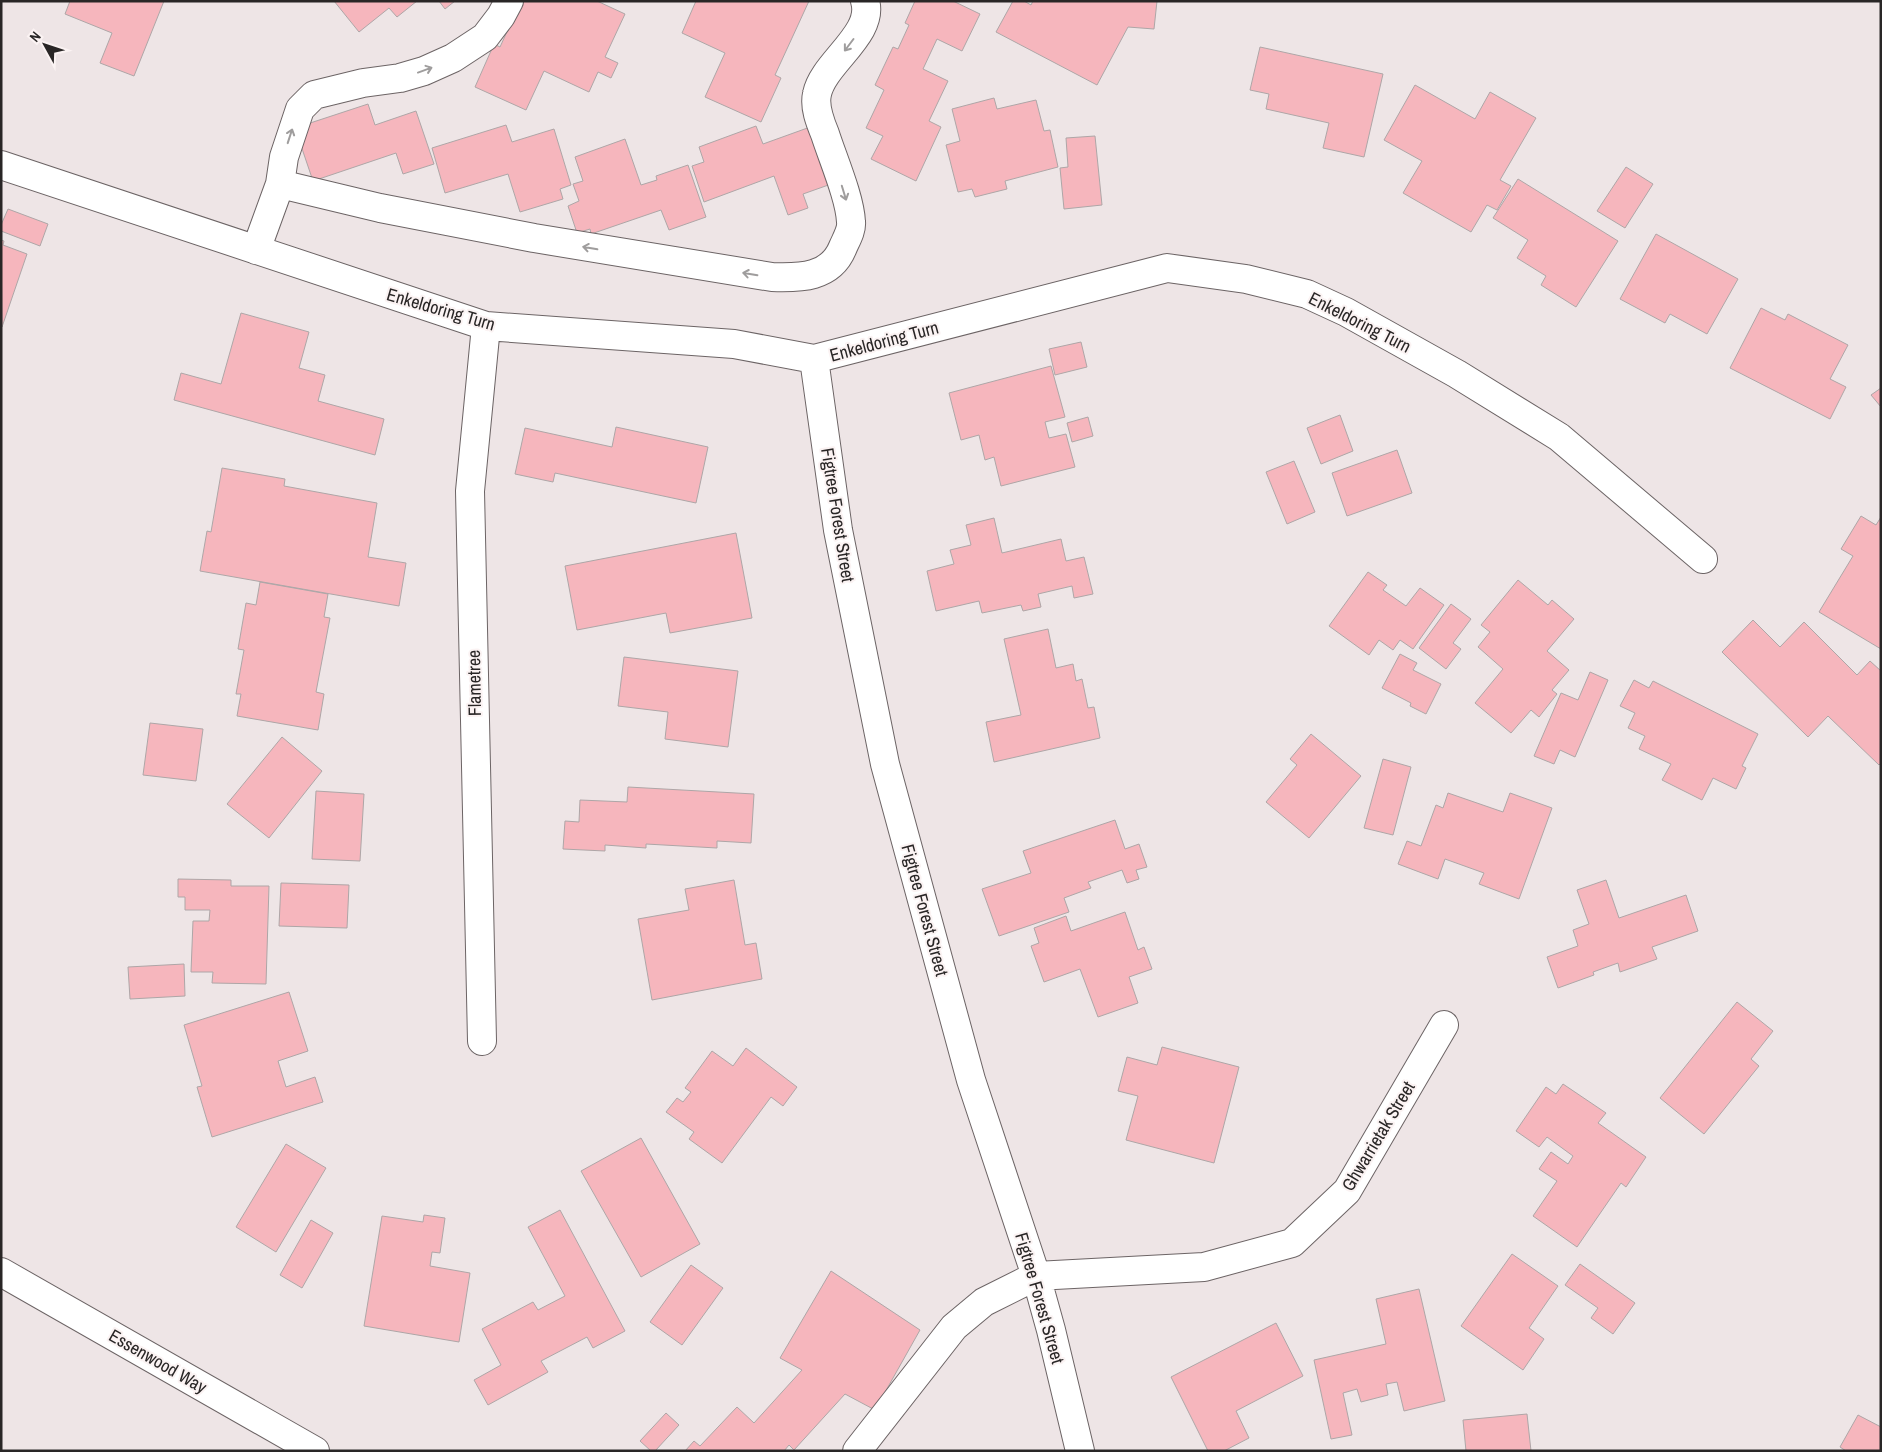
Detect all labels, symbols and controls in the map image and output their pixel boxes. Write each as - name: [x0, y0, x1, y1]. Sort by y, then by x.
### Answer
- north arrow: [20, 20, 70, 70]
- text: N: [25, 28, 45, 46]
- one-way arrow: [844, 38, 854, 52]
- one-way arrow: [417, 65, 432, 74]
- one-way arrow: [286, 129, 295, 144]
- one-way arrow: [840, 185, 850, 201]
- one-way arrow: [582, 242, 598, 252]
- one-way arrow: [742, 268, 758, 278]
- street label: Enkeldoring Turn: [384, 282, 498, 336]
- street label: Enkeldoring Turn: [1305, 286, 1415, 358]
- street label: Enkeldoring Turn: [827, 314, 941, 368]
- street label: Figtree Forest Street: [815, 446, 861, 584]
- street label: Flametree: [461, 650, 487, 716]
- street label: Figtree Forest Street: [895, 841, 955, 979]
- street label: Ghwarrietak Street: [1335, 1076, 1421, 1196]
- street label: Figtree Forest Street: [1009, 1229, 1071, 1367]
- street label: Essenwood Way: [104, 1323, 212, 1399]

